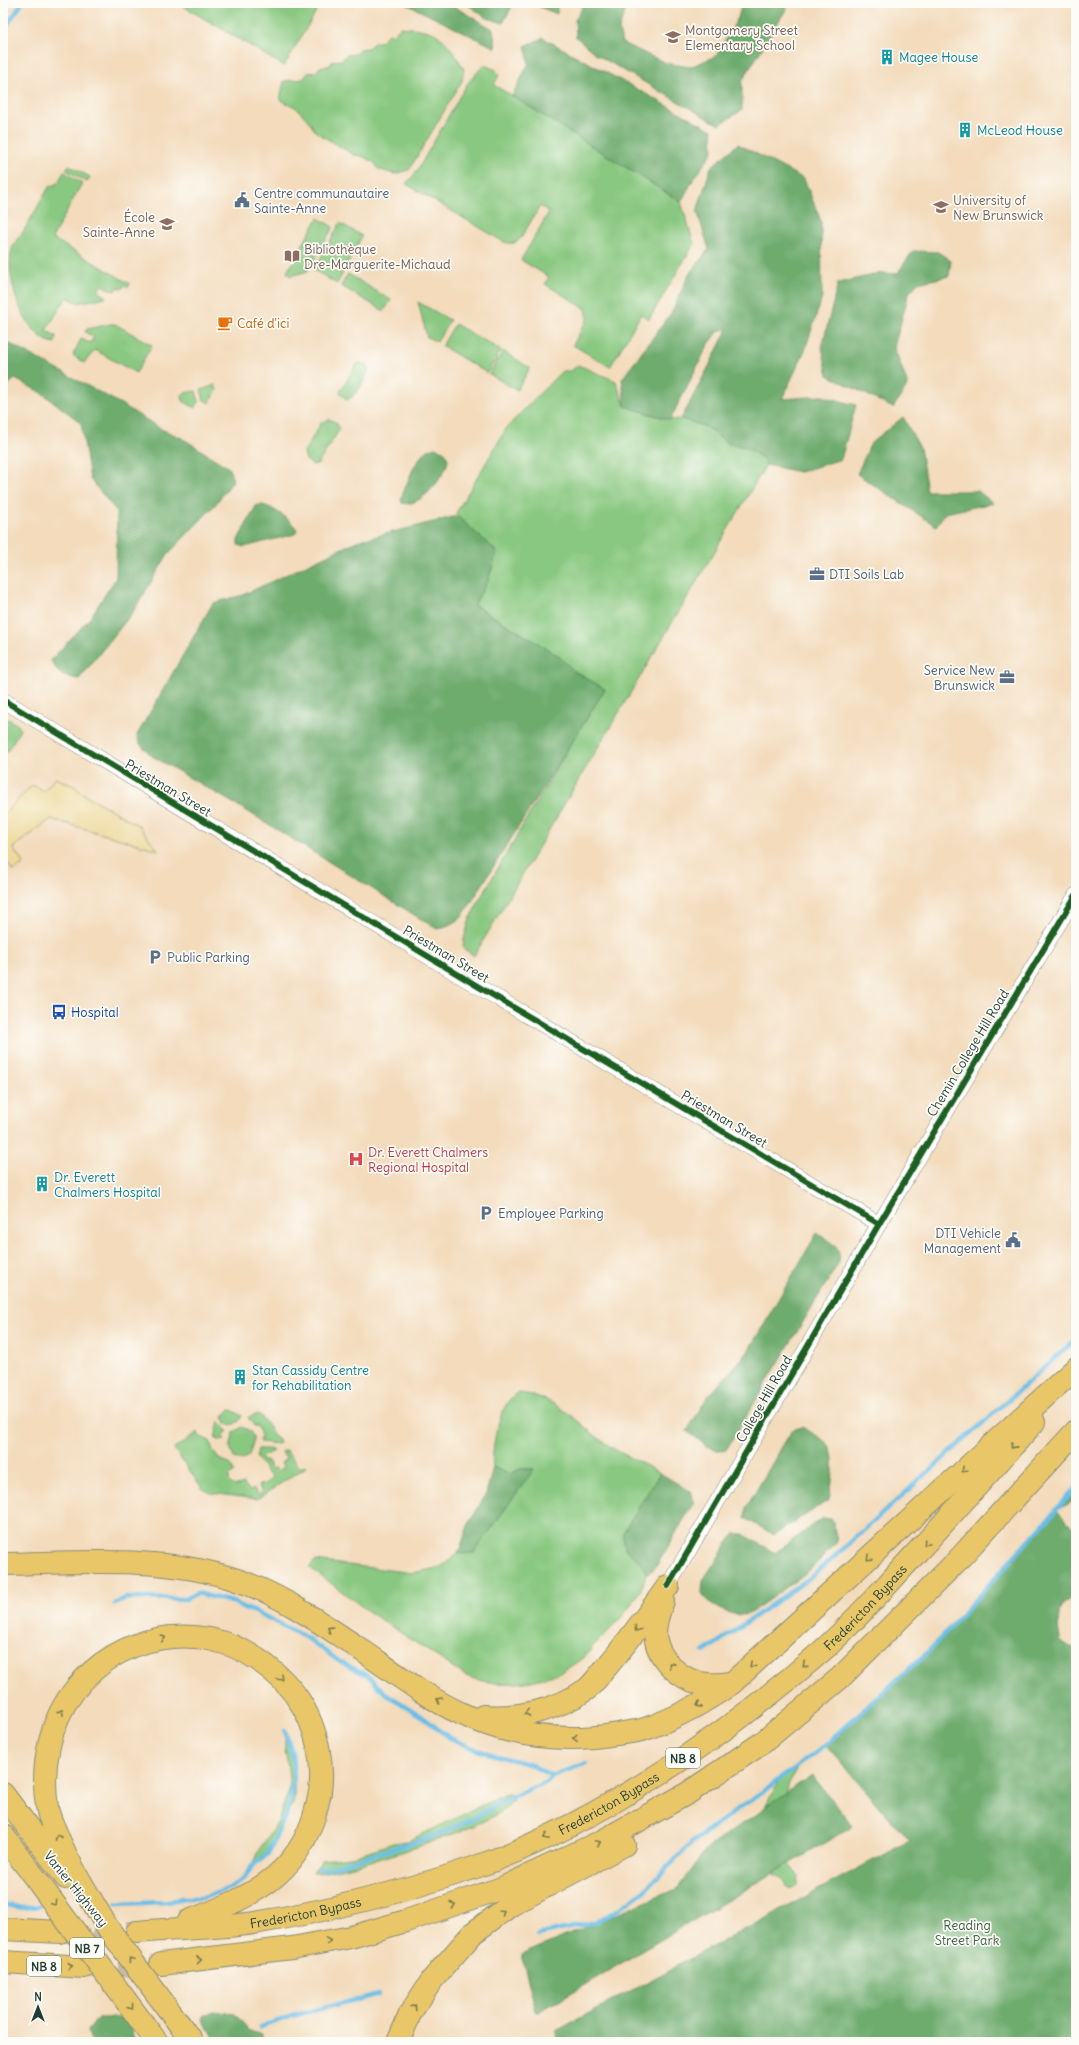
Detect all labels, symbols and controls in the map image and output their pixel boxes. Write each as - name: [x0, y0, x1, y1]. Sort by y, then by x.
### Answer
- place label: Montgomery Street Elementary School: [685, 22, 799, 54]
- school or university icon: Montgomery Street Elementary School: [664, 28, 682, 46]
- building icon: Magee House: [878, 48, 896, 66]
- place label: Magee House: [899, 49, 978, 66]
- building icon: McLeod House: [956, 121, 974, 139]
- place label: McLeod House: [977, 122, 1063, 139]
- place label: Centre communautaire Sainte-Anne: [254, 185, 389, 217]
- public building icon: Centre communautaire Sainte-Anne: [233, 191, 251, 209]
- place label: University of New Brunswick: [953, 192, 1044, 224]
- school or university icon: University of New Brunswick: [932, 198, 950, 216]
- place label: École Sainte-Anne: [83, 208, 155, 241]
- school or university icon: École Sainte-Anne: [158, 215, 176, 233]
- place label: Bibliothèque Dre-Marguerite-Michaud: [304, 241, 451, 273]
- library icon: Bibliothèque Dre-Marguerite-Michaud: [283, 247, 301, 265]
- cafe icon: Café d'ici: [216, 314, 234, 332]
- place label: Café d'ici: [237, 315, 290, 332]
- office icon: DTI Soils Lab: [808, 565, 826, 583]
- place label: DTI Soils Lab: [829, 566, 904, 583]
- place label: Service New Brunswick: [924, 662, 995, 694]
- office icon: Service New Brunswick: [998, 668, 1016, 686]
- street label: Priestman Street: [122, 756, 215, 821]
- street label: Priestman Street: [400, 922, 493, 987]
- parking icon: Public Parking: [146, 948, 164, 966]
- place label: Public Parking: [167, 949, 250, 966]
- street label: Chemin College Hill Road: [923, 986, 1013, 1120]
- bus stop icon: Hospital: [50, 1003, 68, 1021]
- place label: Hospital: [71, 1004, 119, 1021]
- street label: Priestman Street: [678, 1087, 771, 1152]
- place label: Dr. Everett Chalmers Regional Hospital: [368, 1144, 488, 1176]
- hospital icon: Dr. Everett Chalmers Regional Hospital: [347, 1150, 365, 1168]
- place label: Dr. Everett Chalmers Hospital: [54, 1169, 161, 1201]
- building icon: Dr. Everett Chalmers Hospital: [33, 1175, 51, 1193]
- parking icon: Employee Parking: [477, 1204, 495, 1222]
- place label: Employee Parking: [498, 1205, 604, 1222]
- place label: DTI Vehicle Management: [924, 1225, 1002, 1257]
- public building icon: DTI Vehicle Management: [1004, 1231, 1022, 1249]
- street label: College Hill Road: [732, 1352, 796, 1446]
- place label: Stan Cassidy Centre for Rehabilitation: [252, 1362, 369, 1394]
- building icon: Stan Cassidy Centre for Rehabilitation: [231, 1368, 249, 1386]
- one-way arrow: [1010, 1441, 1017, 1449]
- one-way arrow: [961, 1465, 969, 1472]
- one-way arrow: [923, 1538, 931, 1546]
- one-way arrow: [866, 1554, 874, 1561]
- street label: Fredericton Bypass: [820, 1561, 910, 1654]
- one-way arrow: [634, 1625, 642, 1632]
- one-way arrow: [327, 1627, 334, 1634]
- one-way arrow: [160, 1634, 166, 1643]
- one-way arrow: [750, 1660, 757, 1667]
- one-way arrow: [803, 1661, 810, 1668]
- one-way arrow: [668, 1662, 675, 1670]
- one-way arrow: [276, 1673, 284, 1681]
- one-way arrow: [436, 1697, 443, 1705]
- one-way arrow: [696, 1700, 703, 1707]
- one-way arrow: [57, 1709, 64, 1716]
- one-way arrow: [524, 1709, 530, 1717]
- one-way arrow: [572, 1733, 578, 1742]
- road number: NB 8: [666, 1748, 700, 1768]
- street label: Fredericton Bypass: [556, 1768, 662, 1839]
- one-way arrow: [542, 1832, 550, 1840]
- one-way arrow: [54, 1833, 62, 1840]
- one-way arrow: [593, 1840, 601, 1848]
- street label: Vanier Highway: [40, 1848, 112, 1930]
- street label: Fredericton Bypass: [249, 1893, 363, 1932]
- one-way arrow: [49, 1898, 56, 1905]
- one-way arrow: [449, 1902, 456, 1910]
- one-way arrow: [497, 1910, 504, 1917]
- park label: Reading Street Park: [935, 1917, 1000, 1949]
- road number: NB 7: [70, 1938, 104, 1958]
- one-way arrow: [325, 1938, 331, 1946]
- road number: NB 8: [27, 1956, 61, 1976]
- one-way arrow: [196, 1956, 203, 1965]
- one-way arrow: [129, 1957, 136, 1964]
- one-way arrow: [67, 1962, 73, 1970]
- north arrow: [18, 1987, 58, 2027]
- text: N: [34, 1990, 42, 2004]
- one-way arrow: [126, 2003, 134, 2010]
- one-way arrow: [410, 2004, 417, 2011]

